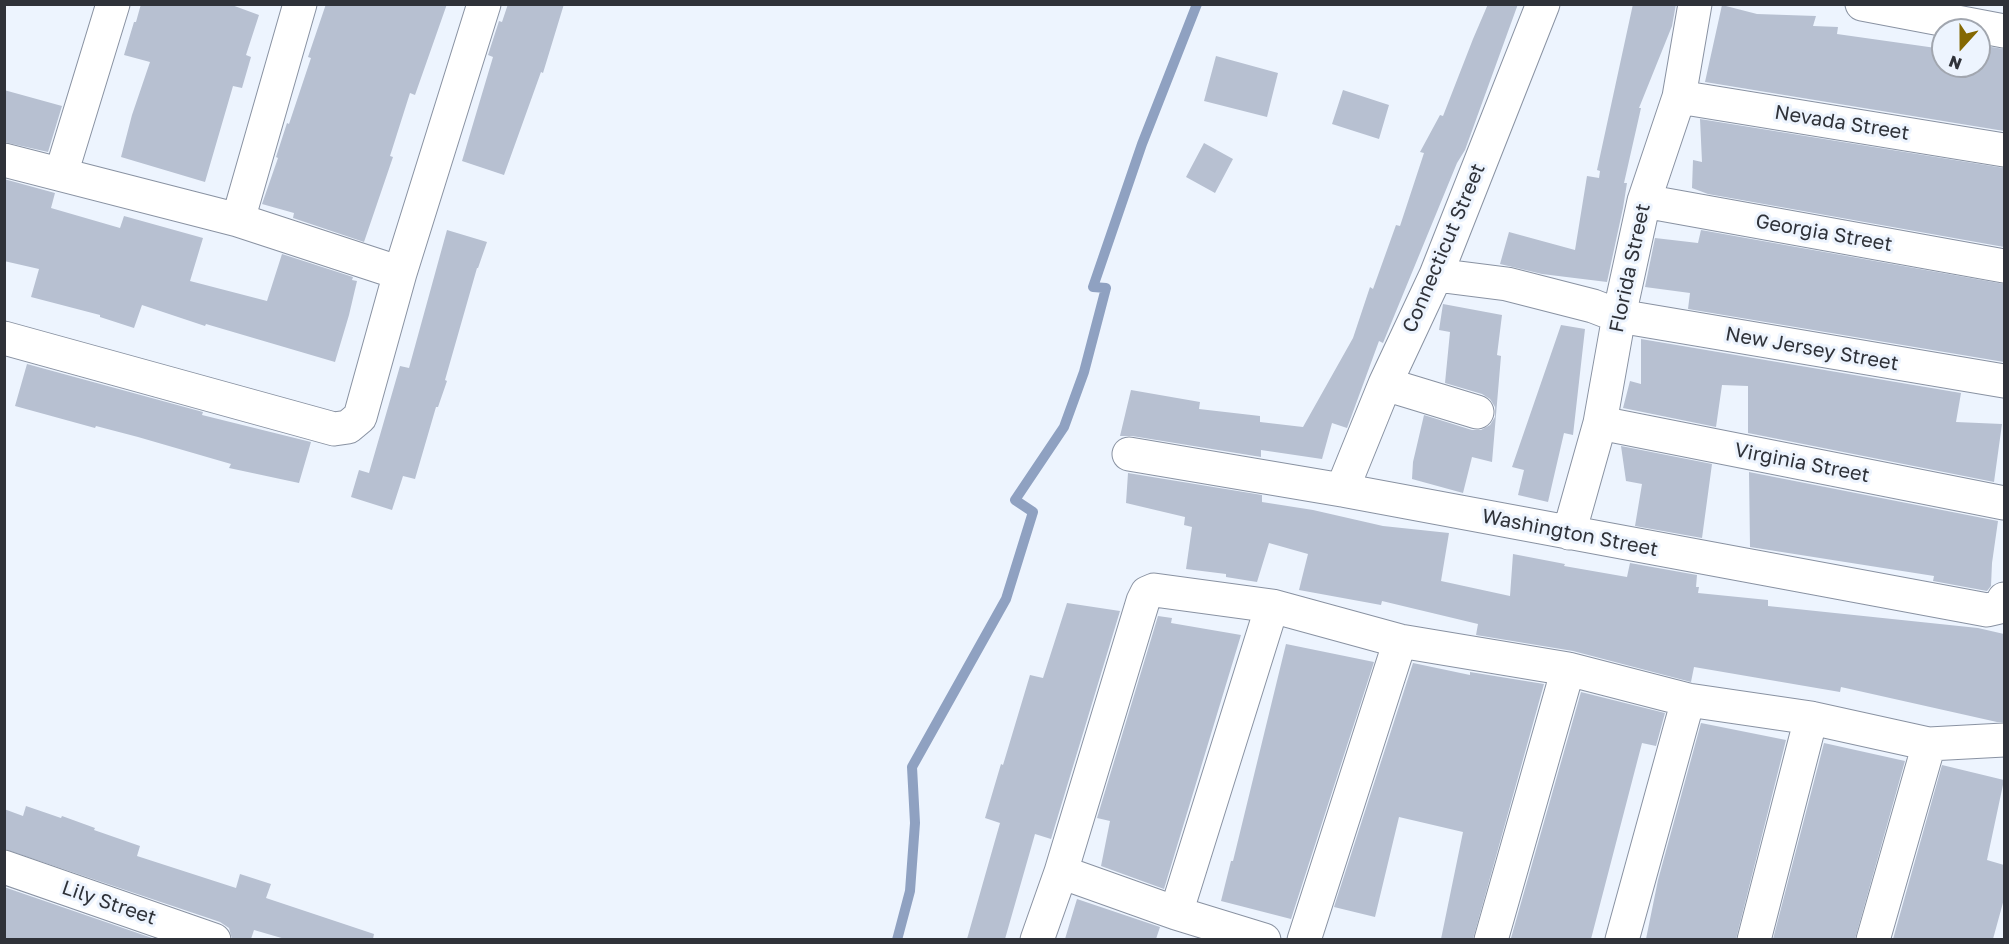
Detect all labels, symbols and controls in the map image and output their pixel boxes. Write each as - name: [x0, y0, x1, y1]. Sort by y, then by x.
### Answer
- north arrow: [1931, 18, 1991, 78]
- text: N: [1946, 51, 1965, 74]
- street label: Nevada Street: [1773, 101, 1911, 145]
- street label: Connecticut Street: [1398, 160, 1490, 336]
- street label: Florida Street: [1605, 201, 1655, 335]
- street label: Georgia Street: [1754, 209, 1894, 257]
- street label: New Jersey Street: [1723, 322, 1901, 376]
- street label: Virginia Street: [1732, 438, 1872, 488]
- street label: Washington Street: [1480, 504, 1660, 562]
- street label: Lily Street: [59, 876, 159, 930]

